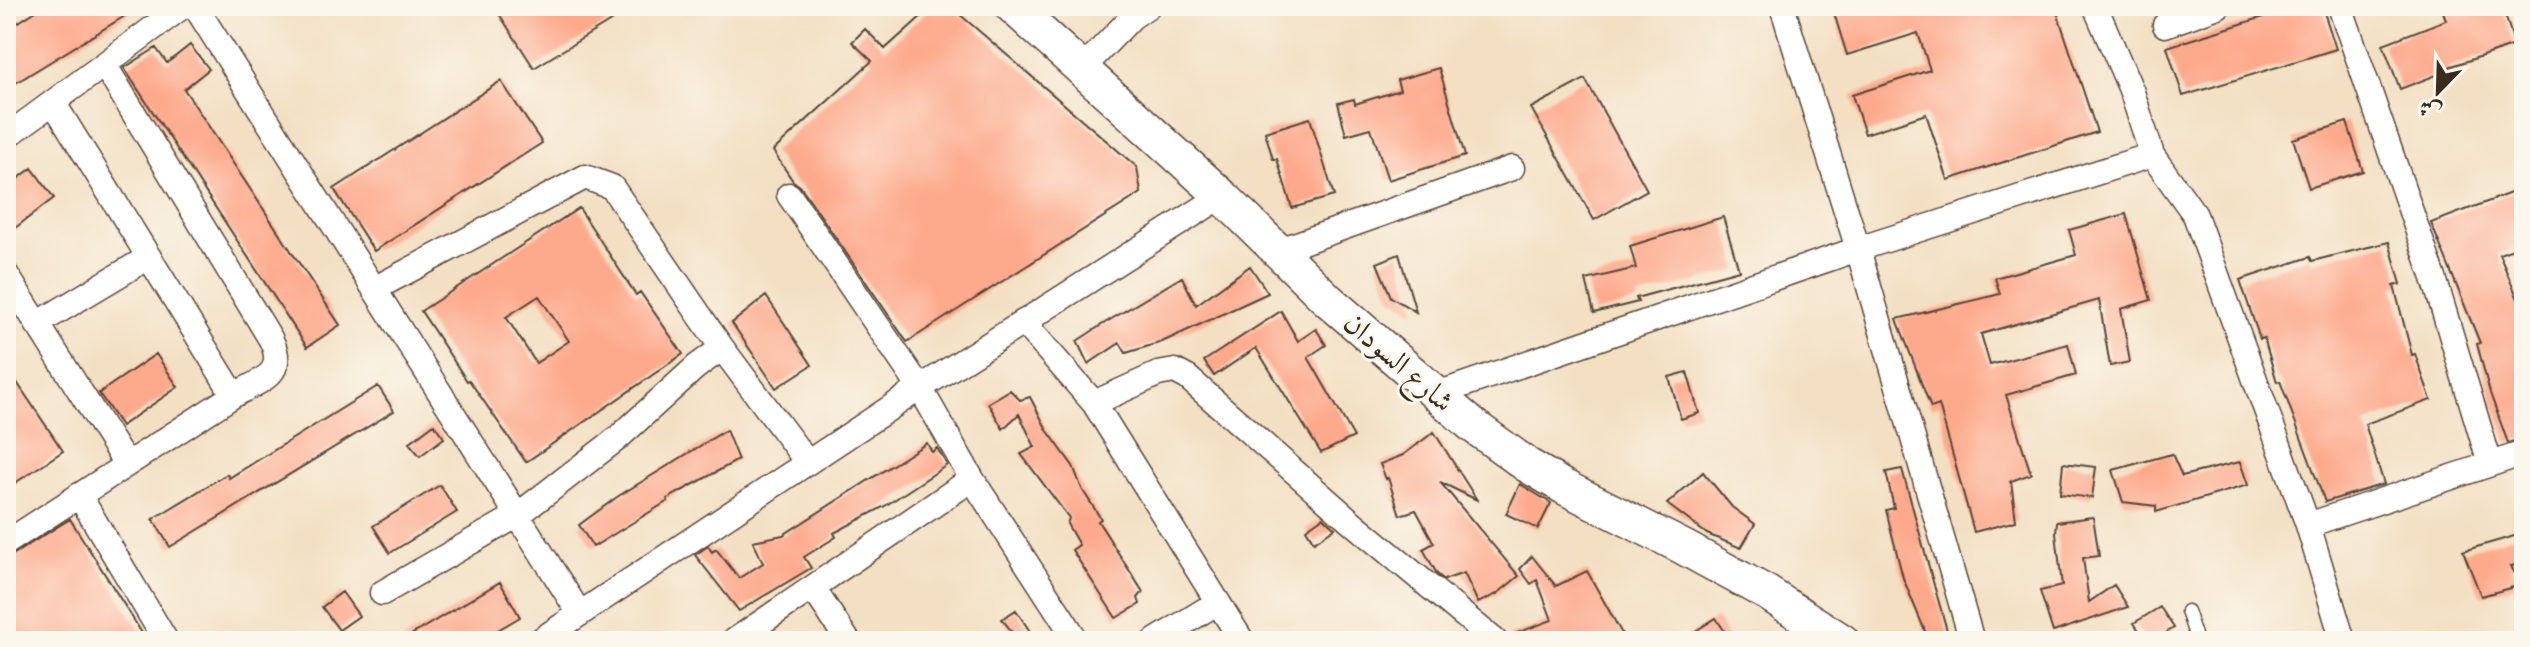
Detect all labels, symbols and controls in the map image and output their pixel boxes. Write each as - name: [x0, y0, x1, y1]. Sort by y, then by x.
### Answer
- north arrow: [2398, 52, 2478, 132]
- text: ش: [2415, 92, 2446, 126]
- street label: شارع السودان: [1332, 304, 1462, 425]

